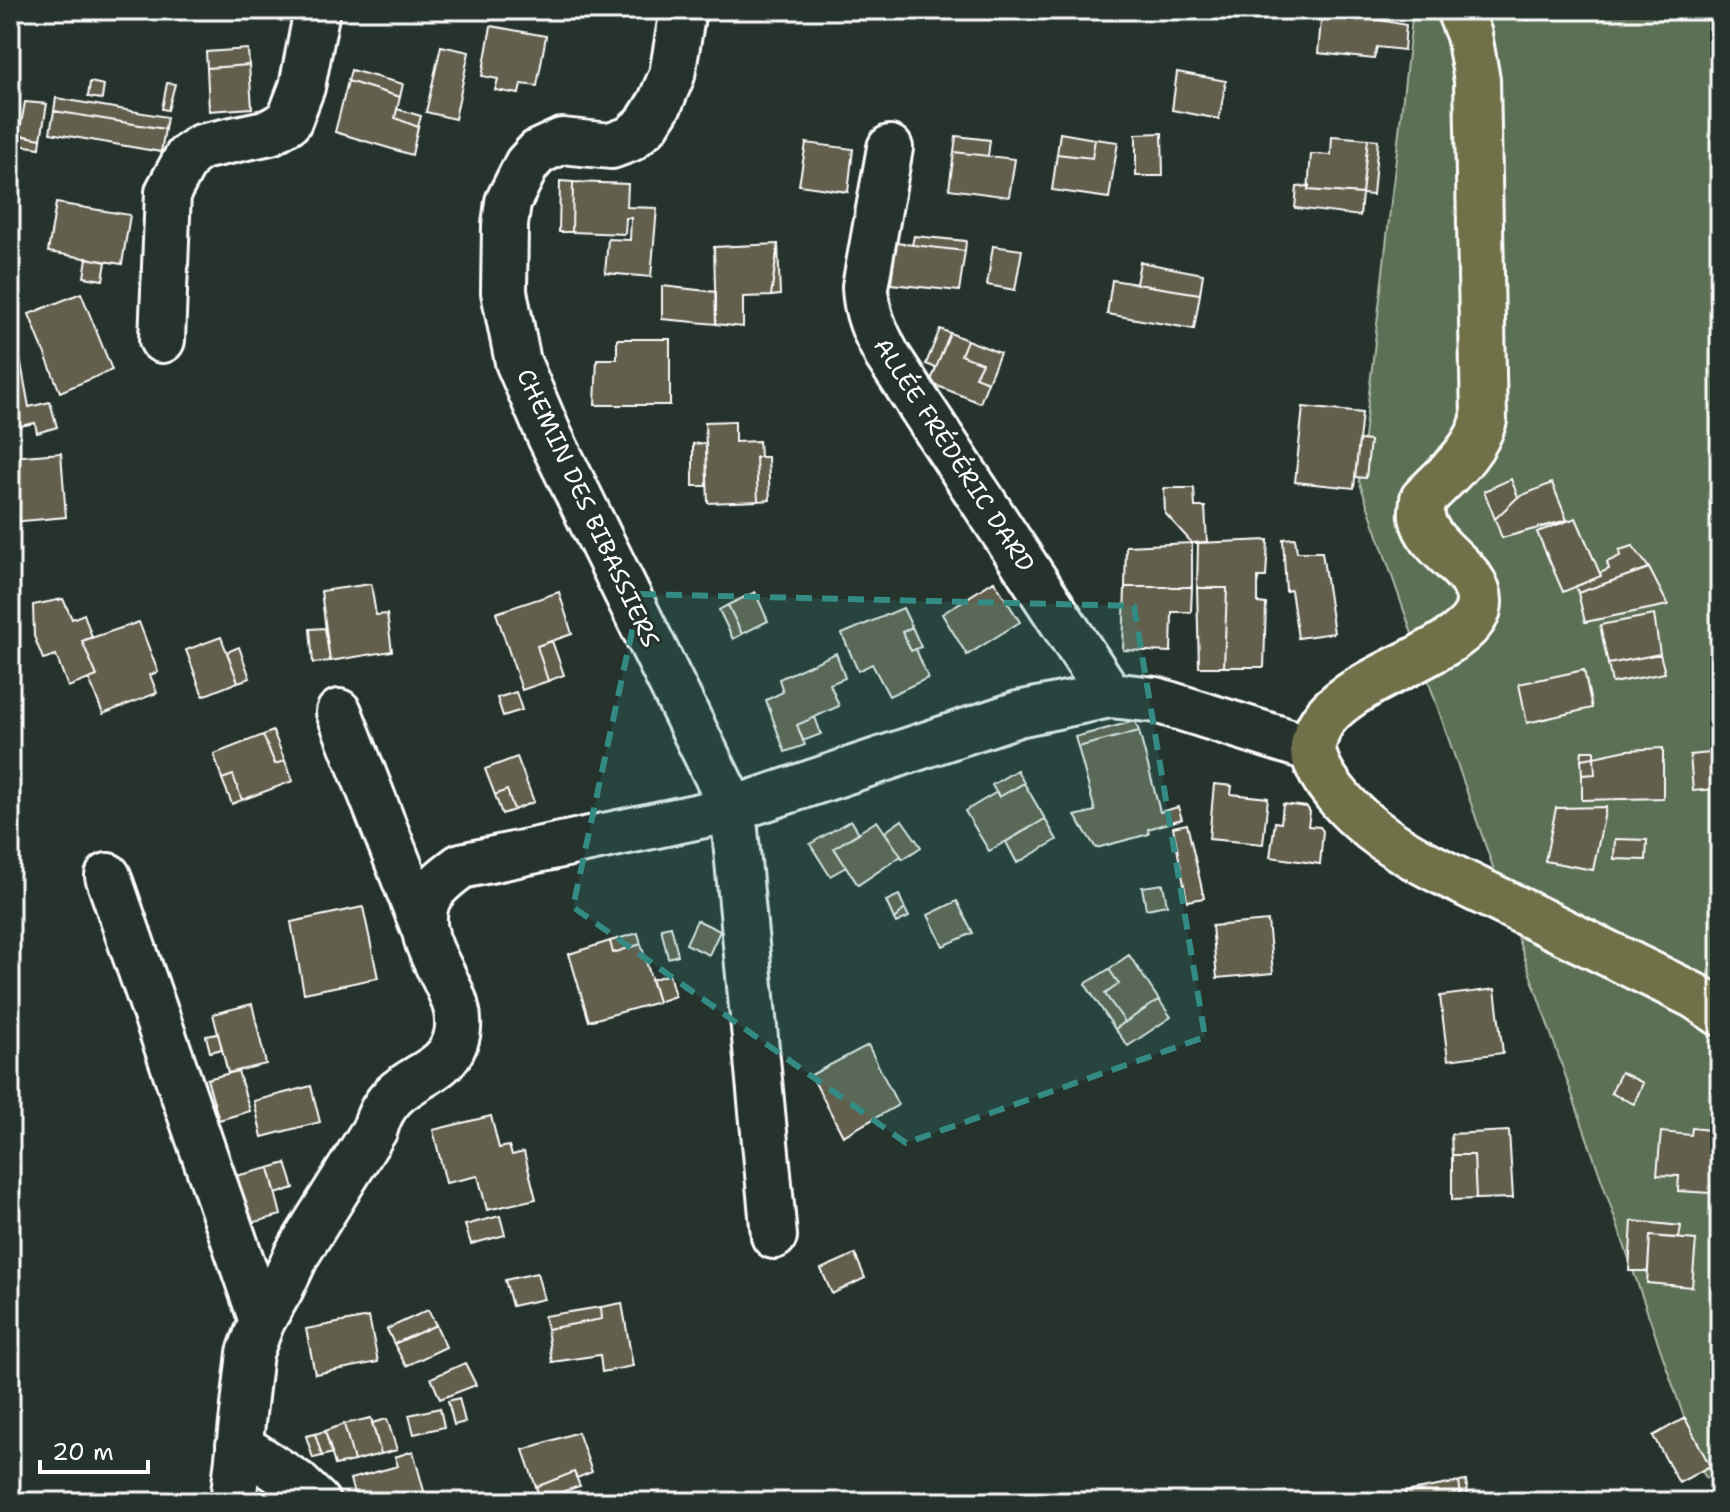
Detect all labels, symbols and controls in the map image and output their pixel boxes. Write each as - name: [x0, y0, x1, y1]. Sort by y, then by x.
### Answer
- street label: ALLÉE FRÉDÉRIC DARD: [866, 332, 1042, 578]
- street label: CHEMIN DES BIBASSIERS: [509, 364, 667, 652]
- scale bar: [40, 1424, 148, 1474]
- text: 20 m: [52, 1436, 114, 1468]

